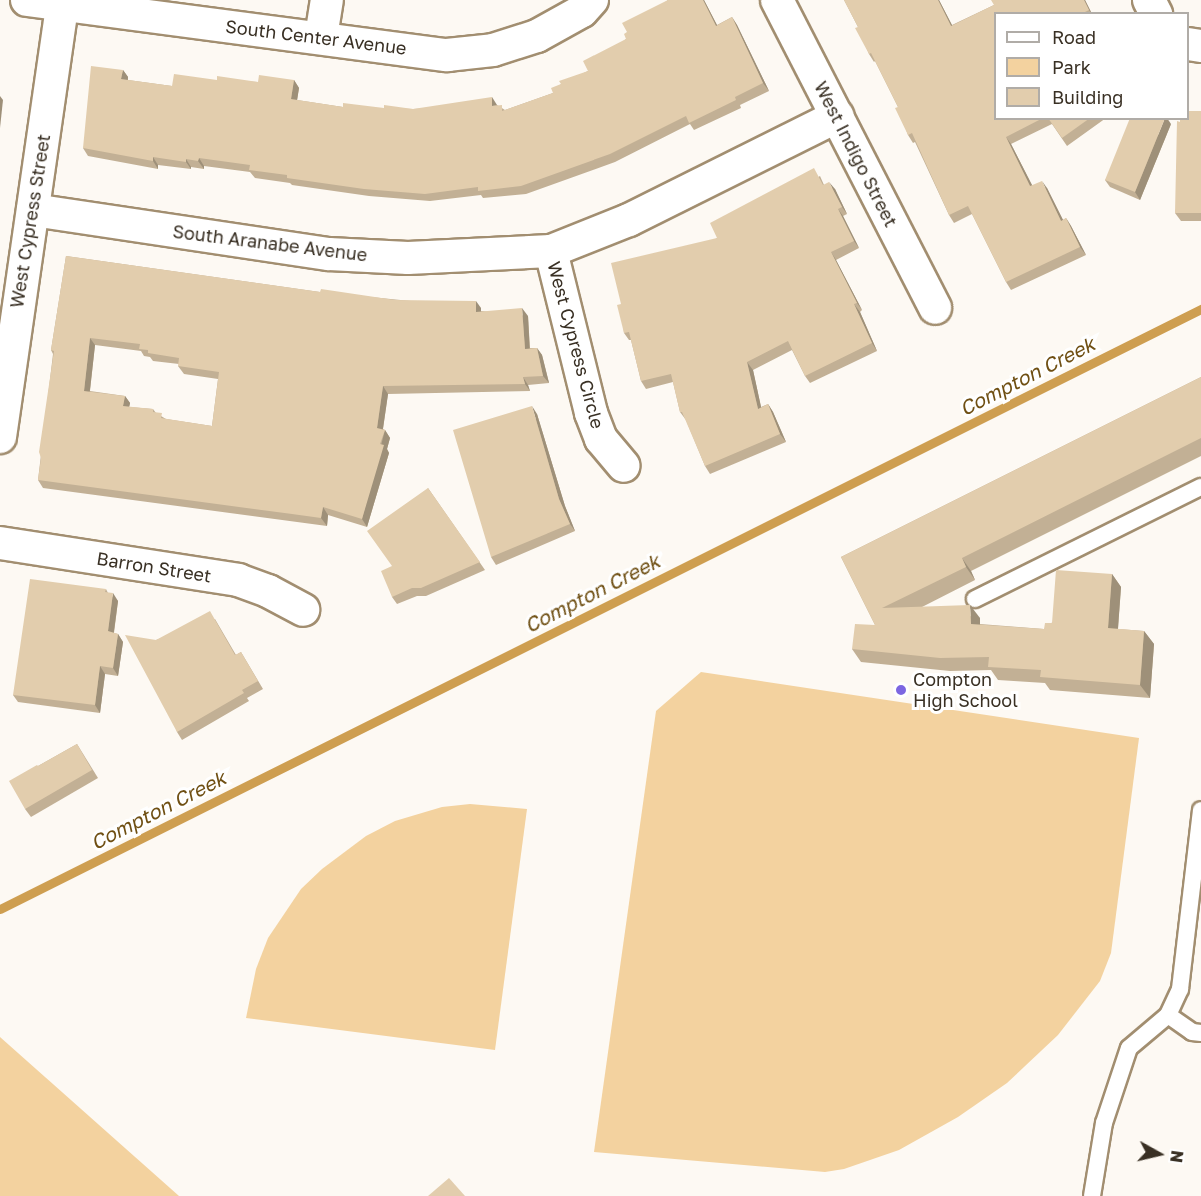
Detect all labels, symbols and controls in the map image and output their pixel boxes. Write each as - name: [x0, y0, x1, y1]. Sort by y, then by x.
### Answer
- legend: [994, 12, 1189, 120]
- street label: South Center Avenue: [224, 15, 408, 59]
- text: Road: [1052, 26, 1096, 48]
- text: Park: [1052, 56, 1091, 78]
- street label: West Indigo Street: [810, 78, 902, 230]
- text: Building: [1052, 86, 1123, 108]
- street label: West Cypress Street: [6, 133, 54, 309]
- street label: South Aranabe Avenue: [171, 220, 369, 266]
- street label: West Cypress Circle: [543, 259, 609, 431]
- water label: Compton Creek: [955, 332, 1099, 420]
- street label: Barron Street: [95, 547, 213, 587]
- water label: Compton Creek: [520, 549, 664, 637]
- place label: Compton High School: [913, 669, 1018, 712]
- marker: Compton High School: [894, 683, 908, 697]
- water label: Compton Creek: [86, 766, 230, 854]
- north arrow: [1129, 1124, 1189, 1184]
- text: N: [1166, 1149, 1188, 1164]

